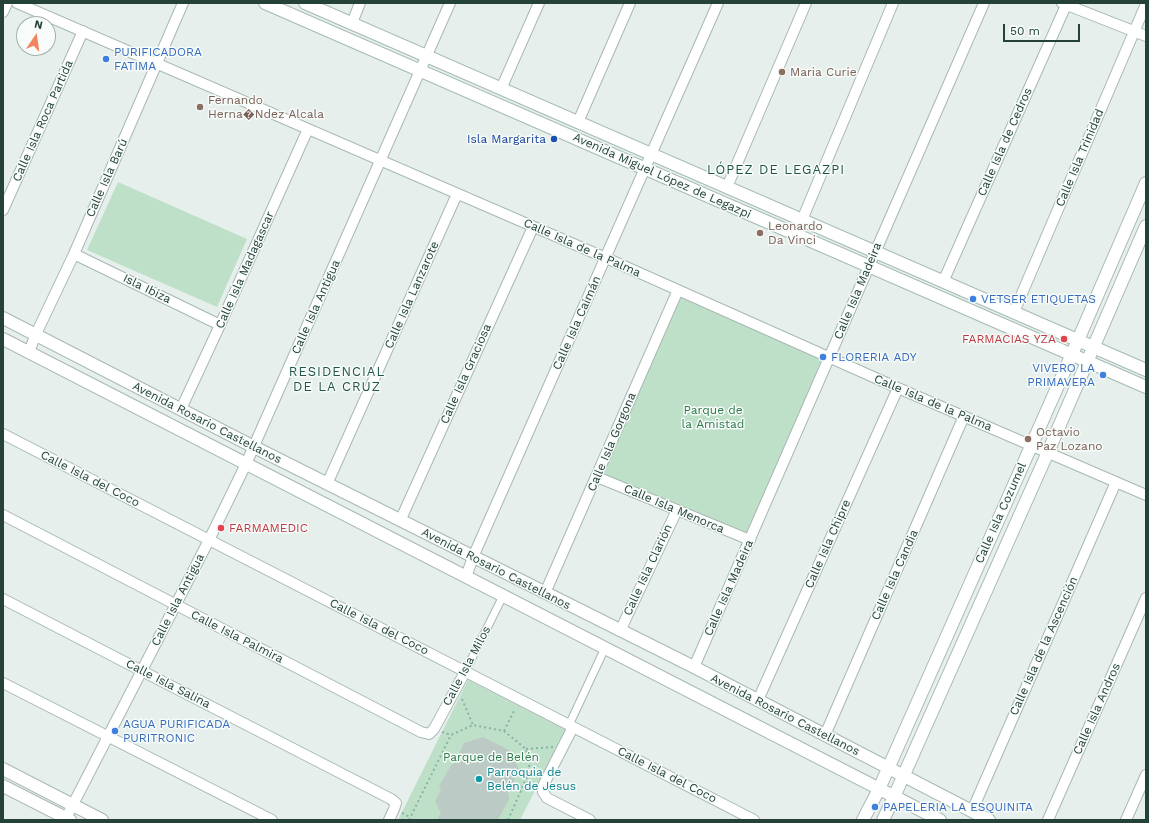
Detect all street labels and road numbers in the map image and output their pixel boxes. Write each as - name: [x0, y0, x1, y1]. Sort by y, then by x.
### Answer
- street label: Calle Isla Roca Partida: [10, 58, 76, 184]
- street label: Calle Isla de Cedros: [975, 86, 1035, 198]
- street label: Calle Isla Trinidad: [1053, 107, 1107, 209]
- street label: Avenida Miguel López de Legazpi: [571, 130, 753, 222]
- street label: Calle Isla Barú: [83, 136, 131, 220]
- street label: Calle Isla Madagascar: [213, 209, 277, 331]
- street label: Calle Isla de la Palma: [521, 216, 643, 280]
- street label: Calle Isla Lanzarote: [382, 239, 442, 351]
- street label: Calle Isla Madeira: [831, 240, 885, 342]
- street label: Calle Isla Antigua: [289, 258, 343, 356]
- street label: Isla Ibiza: [121, 271, 173, 307]
- street label: Calle Isla Caimán: [550, 274, 604, 372]
- street label: Calle Isla Graciosa: [437, 322, 495, 426]
- street label: Calle Isla de la Palma: [872, 372, 994, 434]
- street label: Avenida Rosario Castellanos: [130, 379, 284, 467]
- street label: Calle Isla Gorgona: [585, 390, 639, 494]
- street label: Calle Isla del Coco: [38, 448, 142, 510]
- street label: Calle Isla Cozumel: [972, 460, 1030, 566]
- street label: Calle Isla Menorca: [622, 481, 726, 537]
- street label: Calle Isla Chipre: [802, 497, 854, 591]
- street label: Calle Isla Clarión: [621, 522, 675, 618]
- street label: Avenida Rosario Castellanos: [419, 525, 573, 613]
- street label: Calle Isla Candia: [869, 527, 921, 623]
- street label: Calle Isla Madeira: [701, 538, 757, 638]
- street label: Calle Isla Antigua: [148, 551, 208, 649]
- street label: Calle Isla de la Ascención: [1007, 574, 1081, 718]
- street label: Calle Isla del Coco: [327, 596, 431, 658]
- street label: Calle Isla Palmira: [188, 608, 286, 666]
- street label: Calle Isla Milos: [440, 624, 494, 708]
- street label: Calle Isla Salina: [123, 656, 213, 712]
- street label: Calle Isla Andros: [1070, 661, 1124, 757]
- street label: Avenida Rosario Castellanos: [708, 671, 862, 759]
- street label: Calle Isla del Coco: [615, 744, 719, 806]

